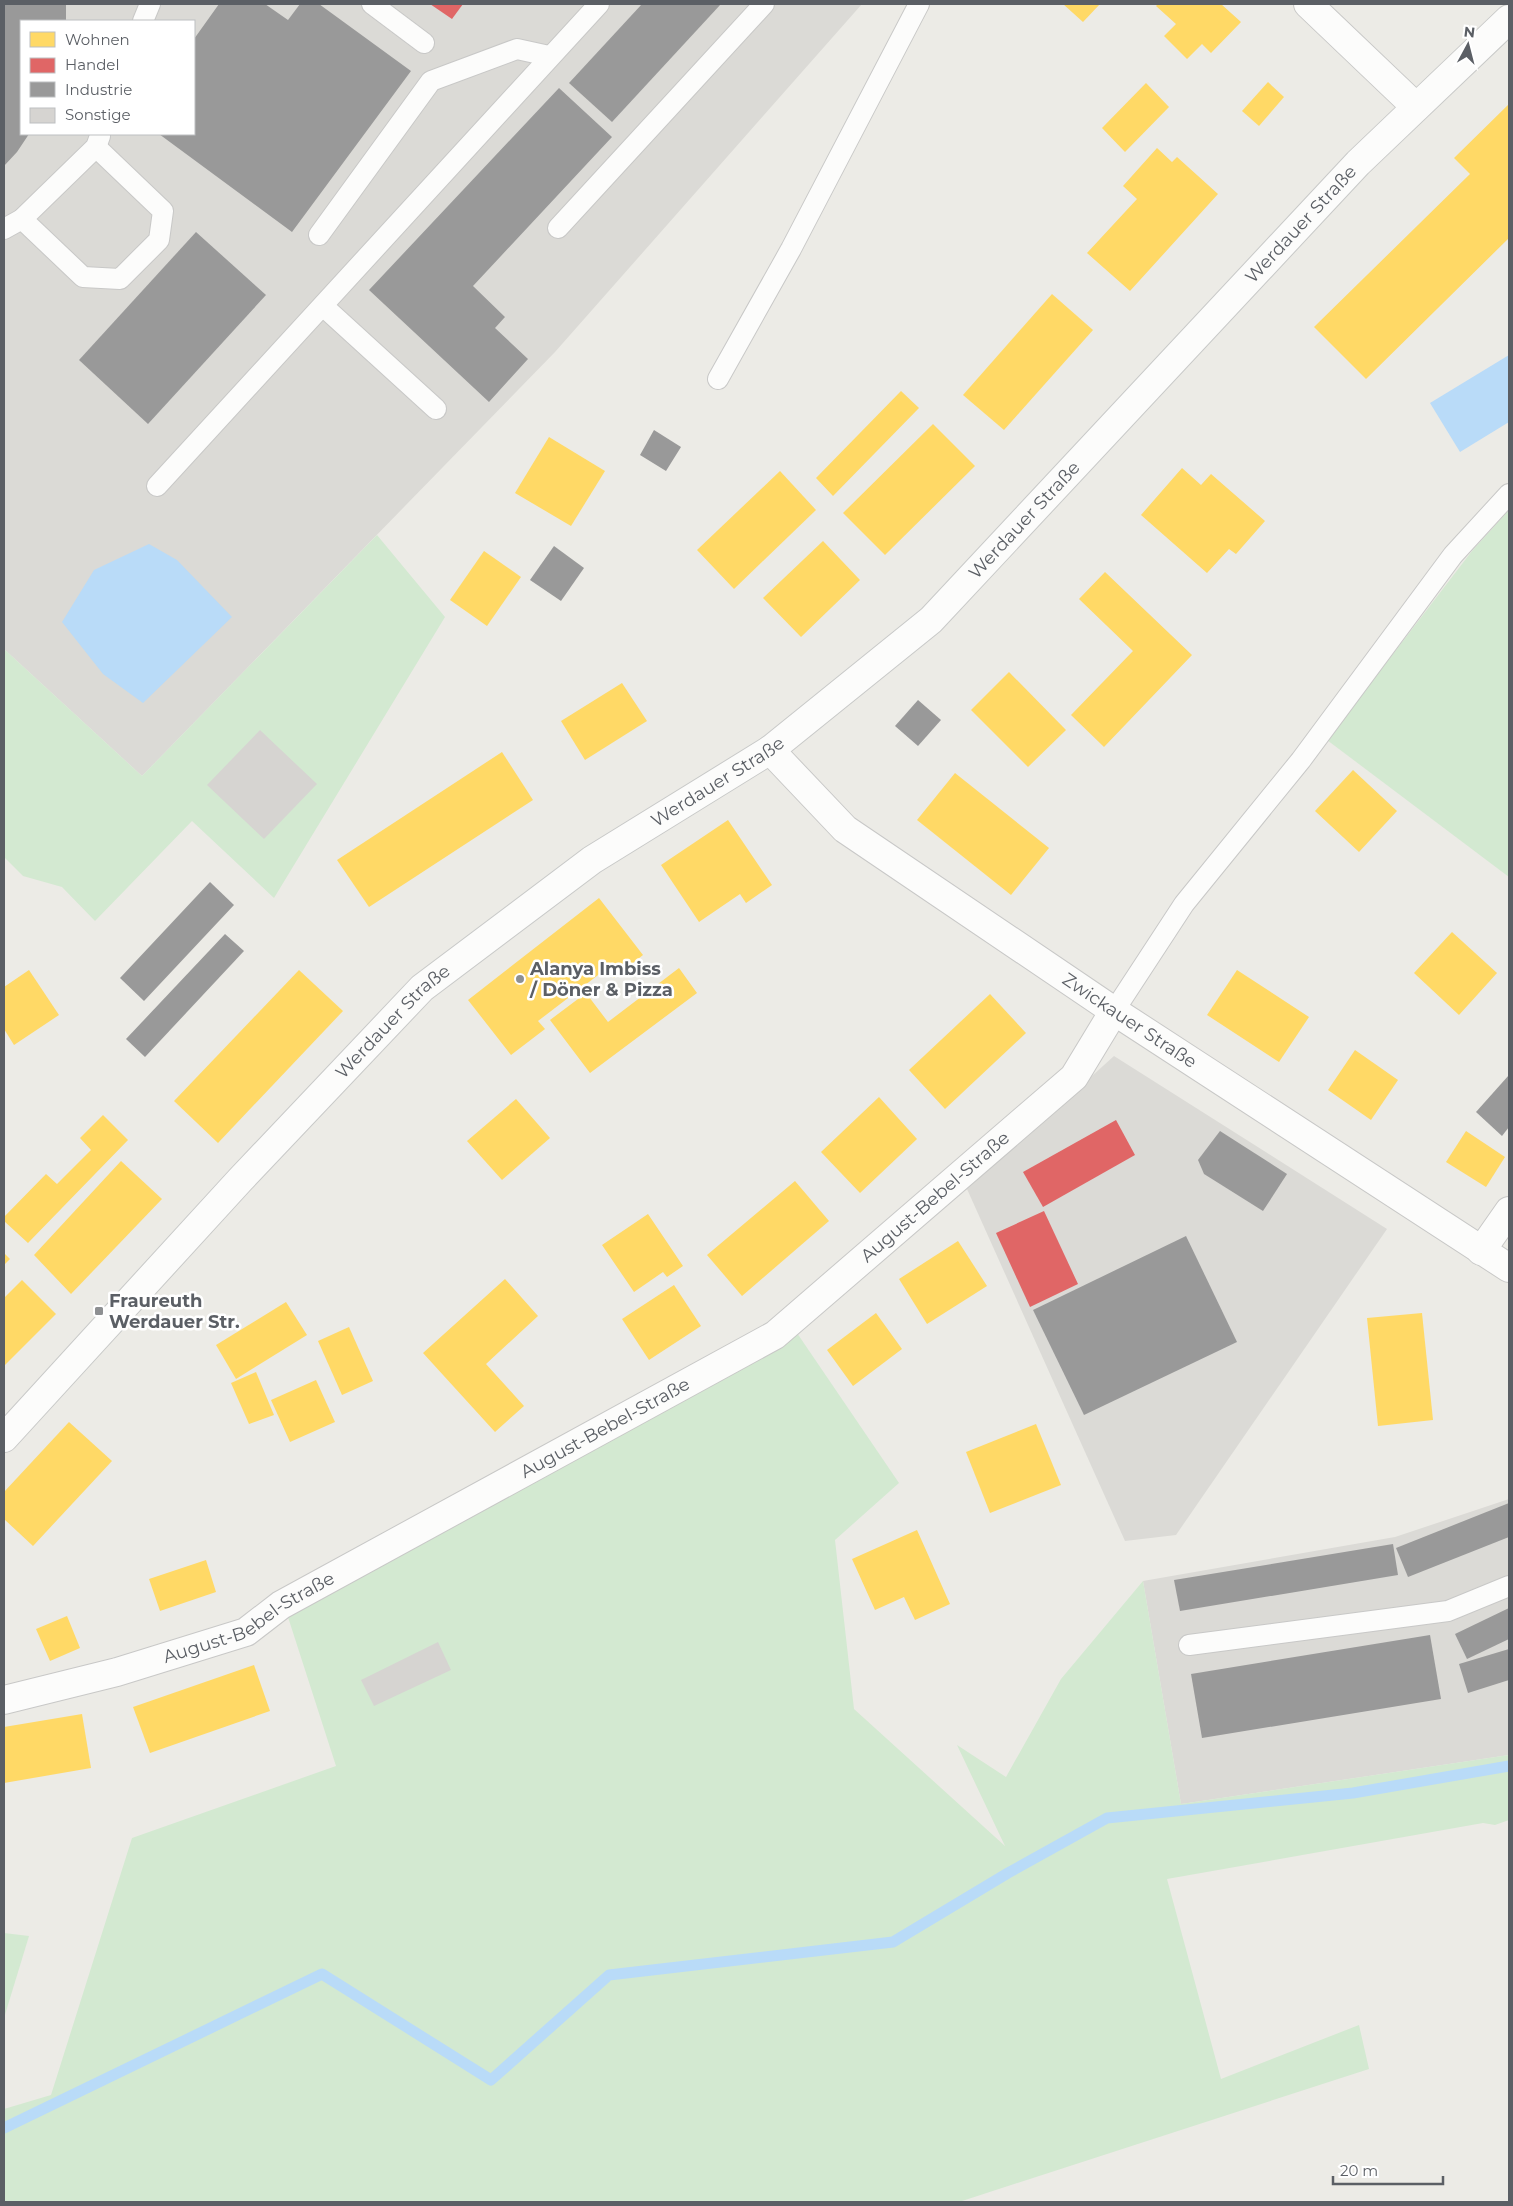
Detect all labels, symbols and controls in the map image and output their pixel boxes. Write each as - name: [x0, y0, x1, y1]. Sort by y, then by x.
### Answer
- legend: [20, 20, 195, 135]
- north arrow: [1443, 20, 1493, 70]
- text: N: [1463, 22, 1476, 42]
- text: Wohnen: [65, 30, 130, 49]
- text: Handel: [65, 55, 119, 74]
- text: Industrie: [65, 80, 132, 99]
- text: Sonstige: [65, 105, 131, 124]
- street label: Werdauer Straße: [1241, 161, 1361, 288]
- street label: Werdauer Straße: [964, 457, 1085, 583]
- street label: Werdauer Straße: [647, 732, 789, 832]
- place label: Alanya Imbiss / Döner & Pizza: [529, 958, 673, 1001]
- street label: Werdauer Straße: [331, 960, 455, 1083]
- street label: Zwickauer Straße: [1058, 968, 1201, 1073]
- marker: Alanya Imbiss / Döner & Pizza: [514, 973, 526, 985]
- street label: August-Bebel-Straße: [856, 1127, 1014, 1267]
- place label: Fraureuth Werdauer Str.: [109, 1290, 240, 1333]
- marker: Fraureuth Werdauer Str.: [93, 1305, 105, 1317]
- street label: August-Bebel-Straße: [517, 1373, 694, 1483]
- street label: August-Bebel-Straße: [160, 1567, 338, 1668]
- scale bar: [1333, 2154, 1443, 2186]
- text: 20 m: [1340, 2161, 1378, 2180]

